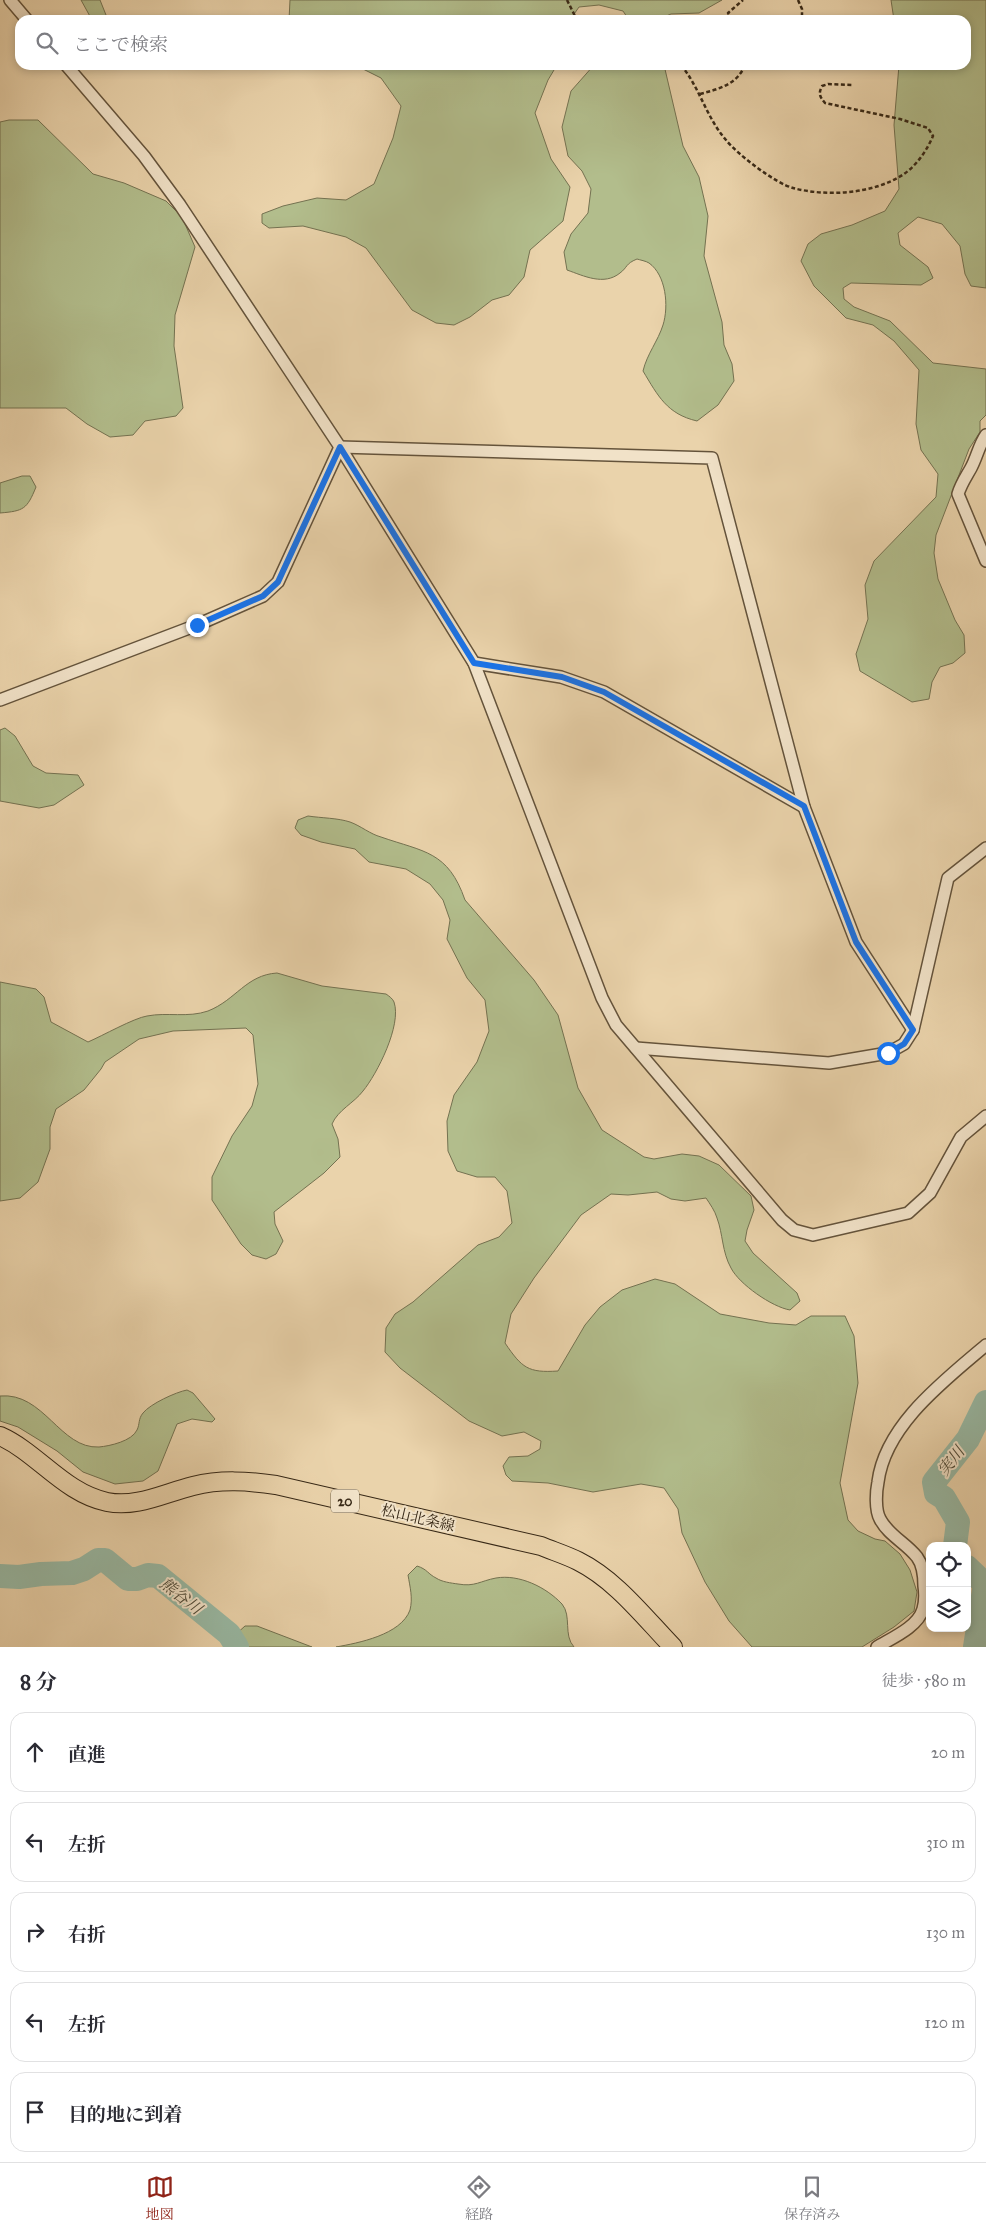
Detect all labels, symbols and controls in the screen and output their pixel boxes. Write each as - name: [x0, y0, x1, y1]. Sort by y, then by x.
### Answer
- search box: [15, 15, 971, 70]
- icon: search: [33, 29, 61, 57]
- text: ここで検索: [73, 33, 168, 56]
- route end: [186, 614, 209, 637]
- route start: [877, 1042, 900, 1065]
- water label: 実川: [934, 1441, 970, 1479]
- road number: 20: [331, 1490, 359, 1512]
- street label: 松山北条線: [379, 1501, 457, 1535]
- map controls: [926, 1542, 971, 1632]
- button: locate: [926, 1542, 971, 1587]
- water label: 熊谷川: [156, 1574, 207, 1619]
- button: layers: [926, 1587, 971, 1632]
- text: 8 分: [20, 1669, 57, 1695]
- text: 徒歩 · 580 m: [881, 1671, 966, 1690]
- icon: ahead: [21, 1738, 49, 1766]
- text: 直進: [68, 1743, 106, 1766]
- text: 20 m: [931, 1743, 965, 1762]
- icon: left: [21, 1828, 49, 1856]
- text: 左折: [68, 1833, 106, 1856]
- text: 310 m: [926, 1833, 965, 1852]
- icon: right: [21, 1918, 49, 1946]
- text: 右折: [68, 1923, 106, 1946]
- text: 130 m: [926, 1923, 965, 1942]
- icon: left: [21, 2008, 49, 2036]
- text: 左折: [68, 2013, 106, 2036]
- text: 120 m: [925, 2013, 965, 2032]
- icon: arrive: [21, 2098, 49, 2126]
- text: 目的地に到着: [68, 2103, 182, 2126]
- tab: 地図: [146, 2173, 174, 2223]
- tab: 経路: [465, 2173, 493, 2223]
- tab: 保存済み: [784, 2173, 840, 2223]

